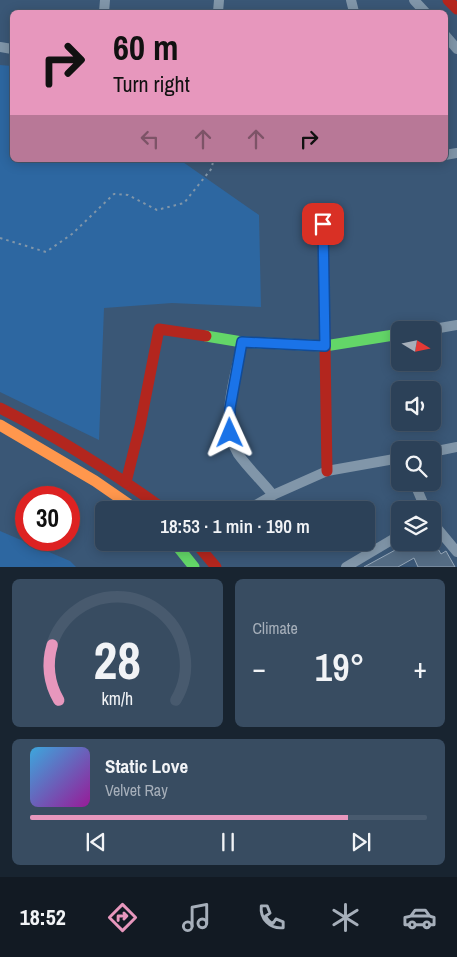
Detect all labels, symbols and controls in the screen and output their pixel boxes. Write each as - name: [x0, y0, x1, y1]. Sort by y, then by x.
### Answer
- text: 60 m: [113, 24, 178, 71]
- icon: right: [30, 30, 95, 95]
- text: Turn right: [113, 69, 190, 99]
- icon: left: [136, 125, 164, 153]
- icon: ahead: [189, 125, 217, 153]
- icon: ahead: [242, 125, 270, 153]
- icon: right: [295, 125, 323, 153]
- pin: [302, 203, 344, 245]
- icon: arrive: [309, 210, 337, 238]
- north arrow: [391, 321, 441, 371]
- map controls: [391, 321, 441, 551]
- button: sound: [391, 381, 441, 431]
- position arrow: [203, 406, 255, 458]
- button: search: [391, 441, 441, 491]
- speed limit sign: 30: [15, 486, 80, 551]
- button: layers: [391, 501, 441, 551]
- text: 18:53 · 1 min · 190 m: [160, 513, 310, 539]
- text: Climate: [253, 617, 298, 639]
- text: 28: [94, 625, 141, 695]
- text: 19°: [315, 642, 365, 693]
- text: −: [253, 649, 266, 687]
- text: +: [414, 649, 427, 687]
- text: km/h: [101, 687, 133, 711]
- text: Static Love: [105, 753, 188, 779]
- text: Velvet Ray: [105, 779, 168, 801]
- icon: previous: [82, 828, 110, 856]
- icon: pause: [214, 828, 242, 856]
- icon: next: [347, 828, 375, 856]
- icon: directions: [105, 900, 140, 935]
- icon: music: [179, 900, 214, 935]
- icon: phone: [254, 900, 289, 935]
- icon: climate: [328, 900, 363, 935]
- icon: car: [402, 900, 437, 935]
- text: 18:52: [20, 902, 66, 932]

